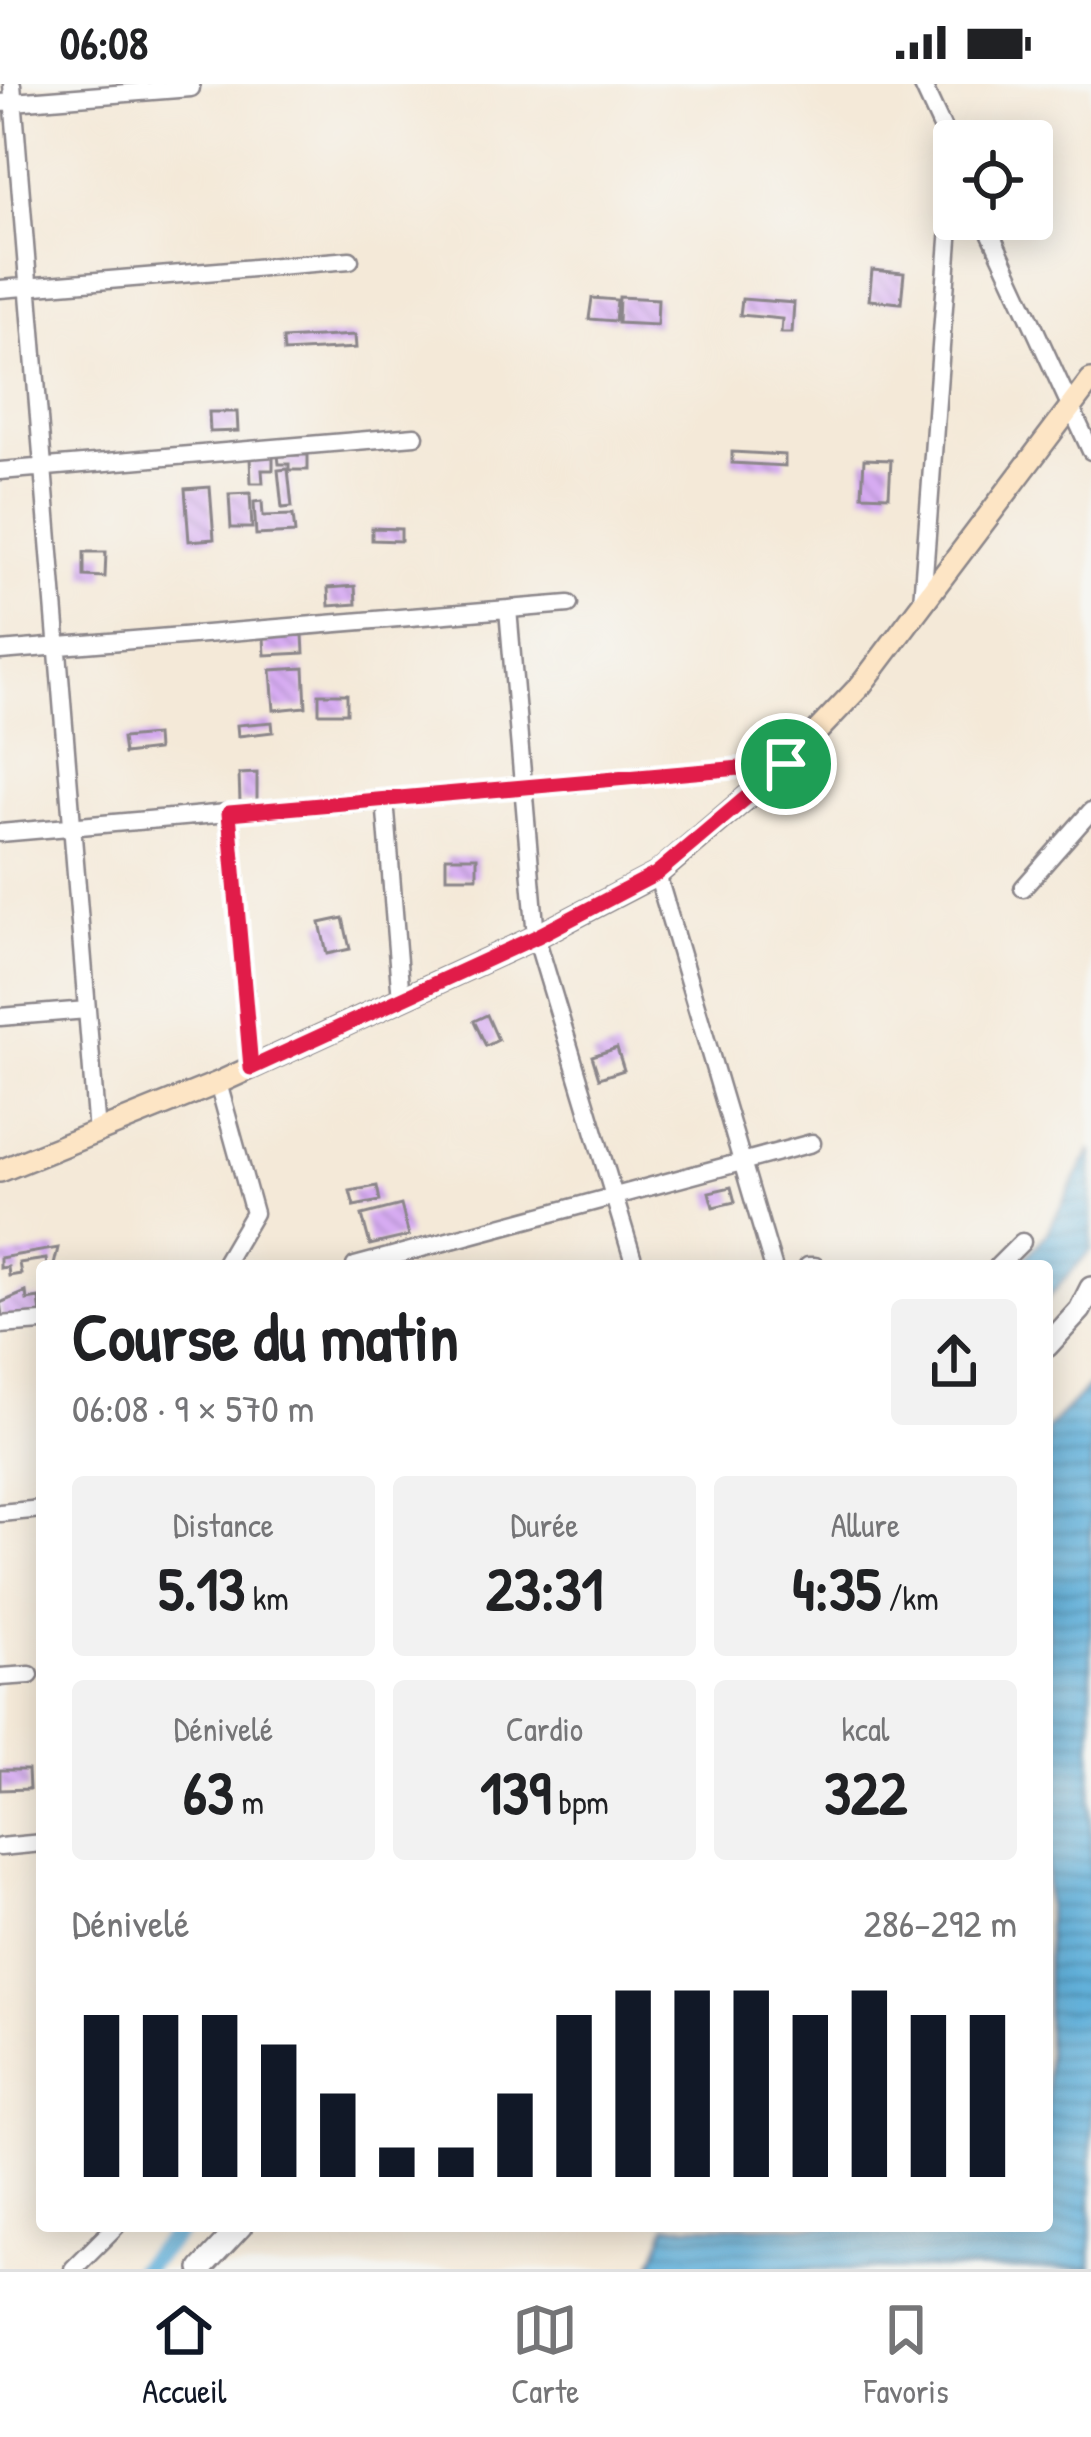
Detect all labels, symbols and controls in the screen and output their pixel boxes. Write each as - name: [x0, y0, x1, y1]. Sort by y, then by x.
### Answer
- text: 06:08: [60, 12, 148, 73]
- map controls: [933, 120, 1053, 240]
- button: locate: [933, 120, 1053, 240]
- pin: [735, 713, 837, 815]
- icon: arrive: [753, 731, 819, 797]
- text: Course du matin: [72, 1291, 459, 1381]
- button: share: [891, 1299, 1017, 1425]
- text: 06:08 · 9 × 570 m: [72, 1381, 314, 1434]
- text: Distance: [173, 1503, 274, 1547]
- text: Durée: [511, 1503, 578, 1547]
- text: Allure: [831, 1503, 900, 1547]
- text: 5.13: [158, 1547, 245, 1629]
- text: 23:31: [486, 1547, 603, 1629]
- text: 4:35: [792, 1547, 881, 1629]
- text: km: [245, 1576, 289, 1620]
- text: /km: [881, 1576, 939, 1620]
- text: Dénivelé: [174, 1707, 273, 1751]
- text: Cardio: [506, 1707, 583, 1751]
- text: kcal: [841, 1707, 890, 1751]
- text: 63: [183, 1751, 234, 1833]
- text: 139: [480, 1751, 551, 1833]
- text: 322: [824, 1751, 907, 1833]
- text: m: [234, 1780, 264, 1824]
- text: bpm: [551, 1780, 609, 1824]
- text: Dénivelé: [72, 1896, 189, 1949]
- text: 286–292 m: [864, 1896, 1017, 1949]
- tab: Accueil: [142, 2297, 227, 2413]
- tab: Carte: [511, 2297, 579, 2413]
- tab: Favoris: [864, 2297, 949, 2413]

